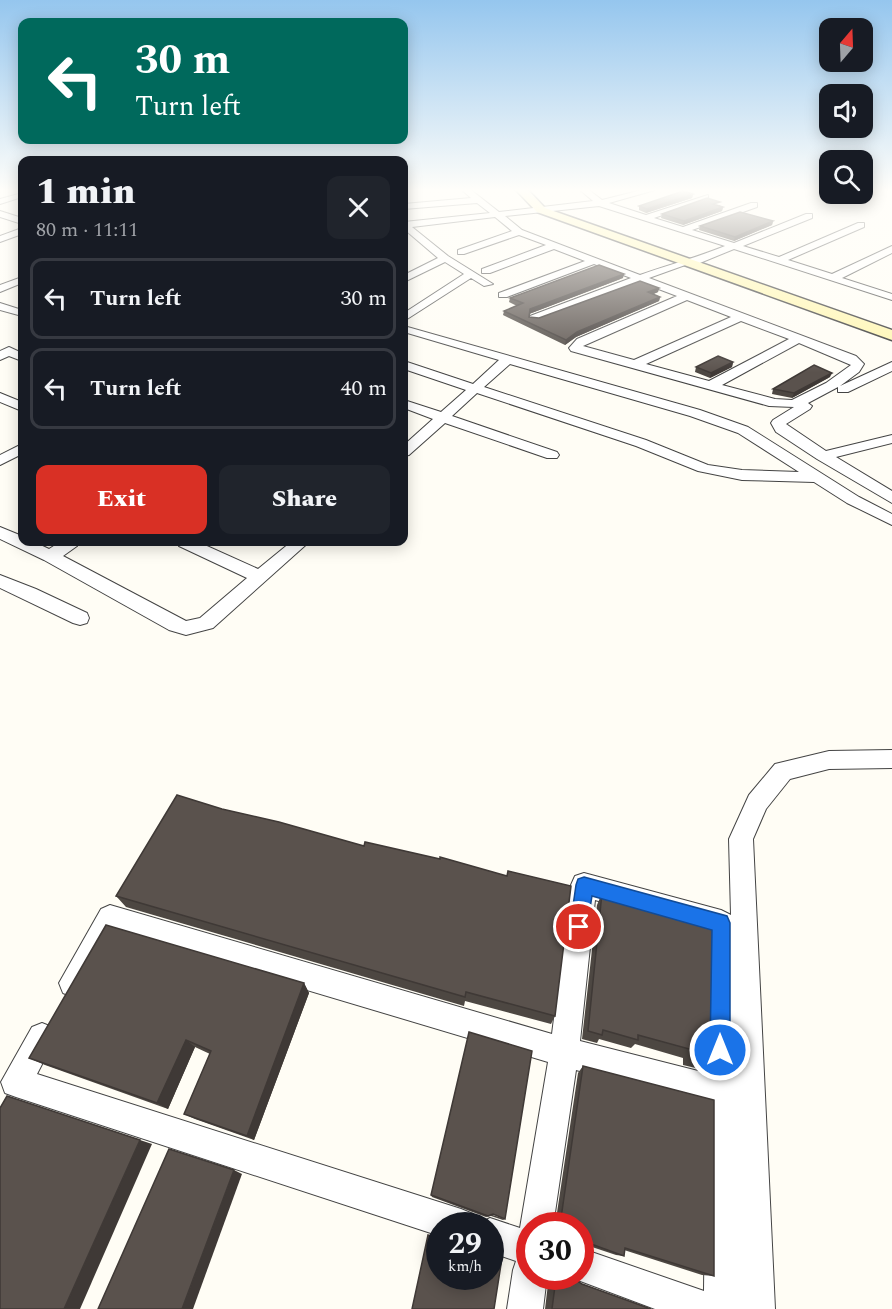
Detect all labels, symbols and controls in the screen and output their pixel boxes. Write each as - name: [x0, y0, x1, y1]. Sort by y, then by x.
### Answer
- north arrow: [819, 18, 873, 72]
- map controls: [819, 18, 873, 204]
- text: 30 m: [135, 29, 230, 92]
- icon: left: [36, 42, 114, 120]
- button: sound: [819, 84, 873, 138]
- text: Turn left: [135, 86, 241, 128]
- button: search: [819, 150, 873, 204]
- text: 1 min: [36, 165, 136, 220]
- button: close: [327, 176, 390, 239]
- text: 80 m · 11:11: [36, 215, 138, 245]
- icon: left: [39, 282, 72, 315]
- text: Turn left: [90, 282, 182, 315]
- text: 30 m: [341, 282, 387, 315]
- icon: left: [39, 372, 72, 405]
- text: Turn left: [90, 372, 182, 405]
- text: 40 m: [341, 372, 387, 405]
- button: Exit: [36, 465, 207, 534]
- button: Share: [219, 465, 390, 534]
- pin: [553, 901, 604, 952]
- icon: arrive: [562, 910, 595, 943]
- position arrow: [688, 1018, 752, 1082]
- speed limit sign: 30: [516, 1212, 594, 1290]
- text: 29: [448, 1221, 482, 1267]
- text: km/h: [448, 1255, 482, 1278]

